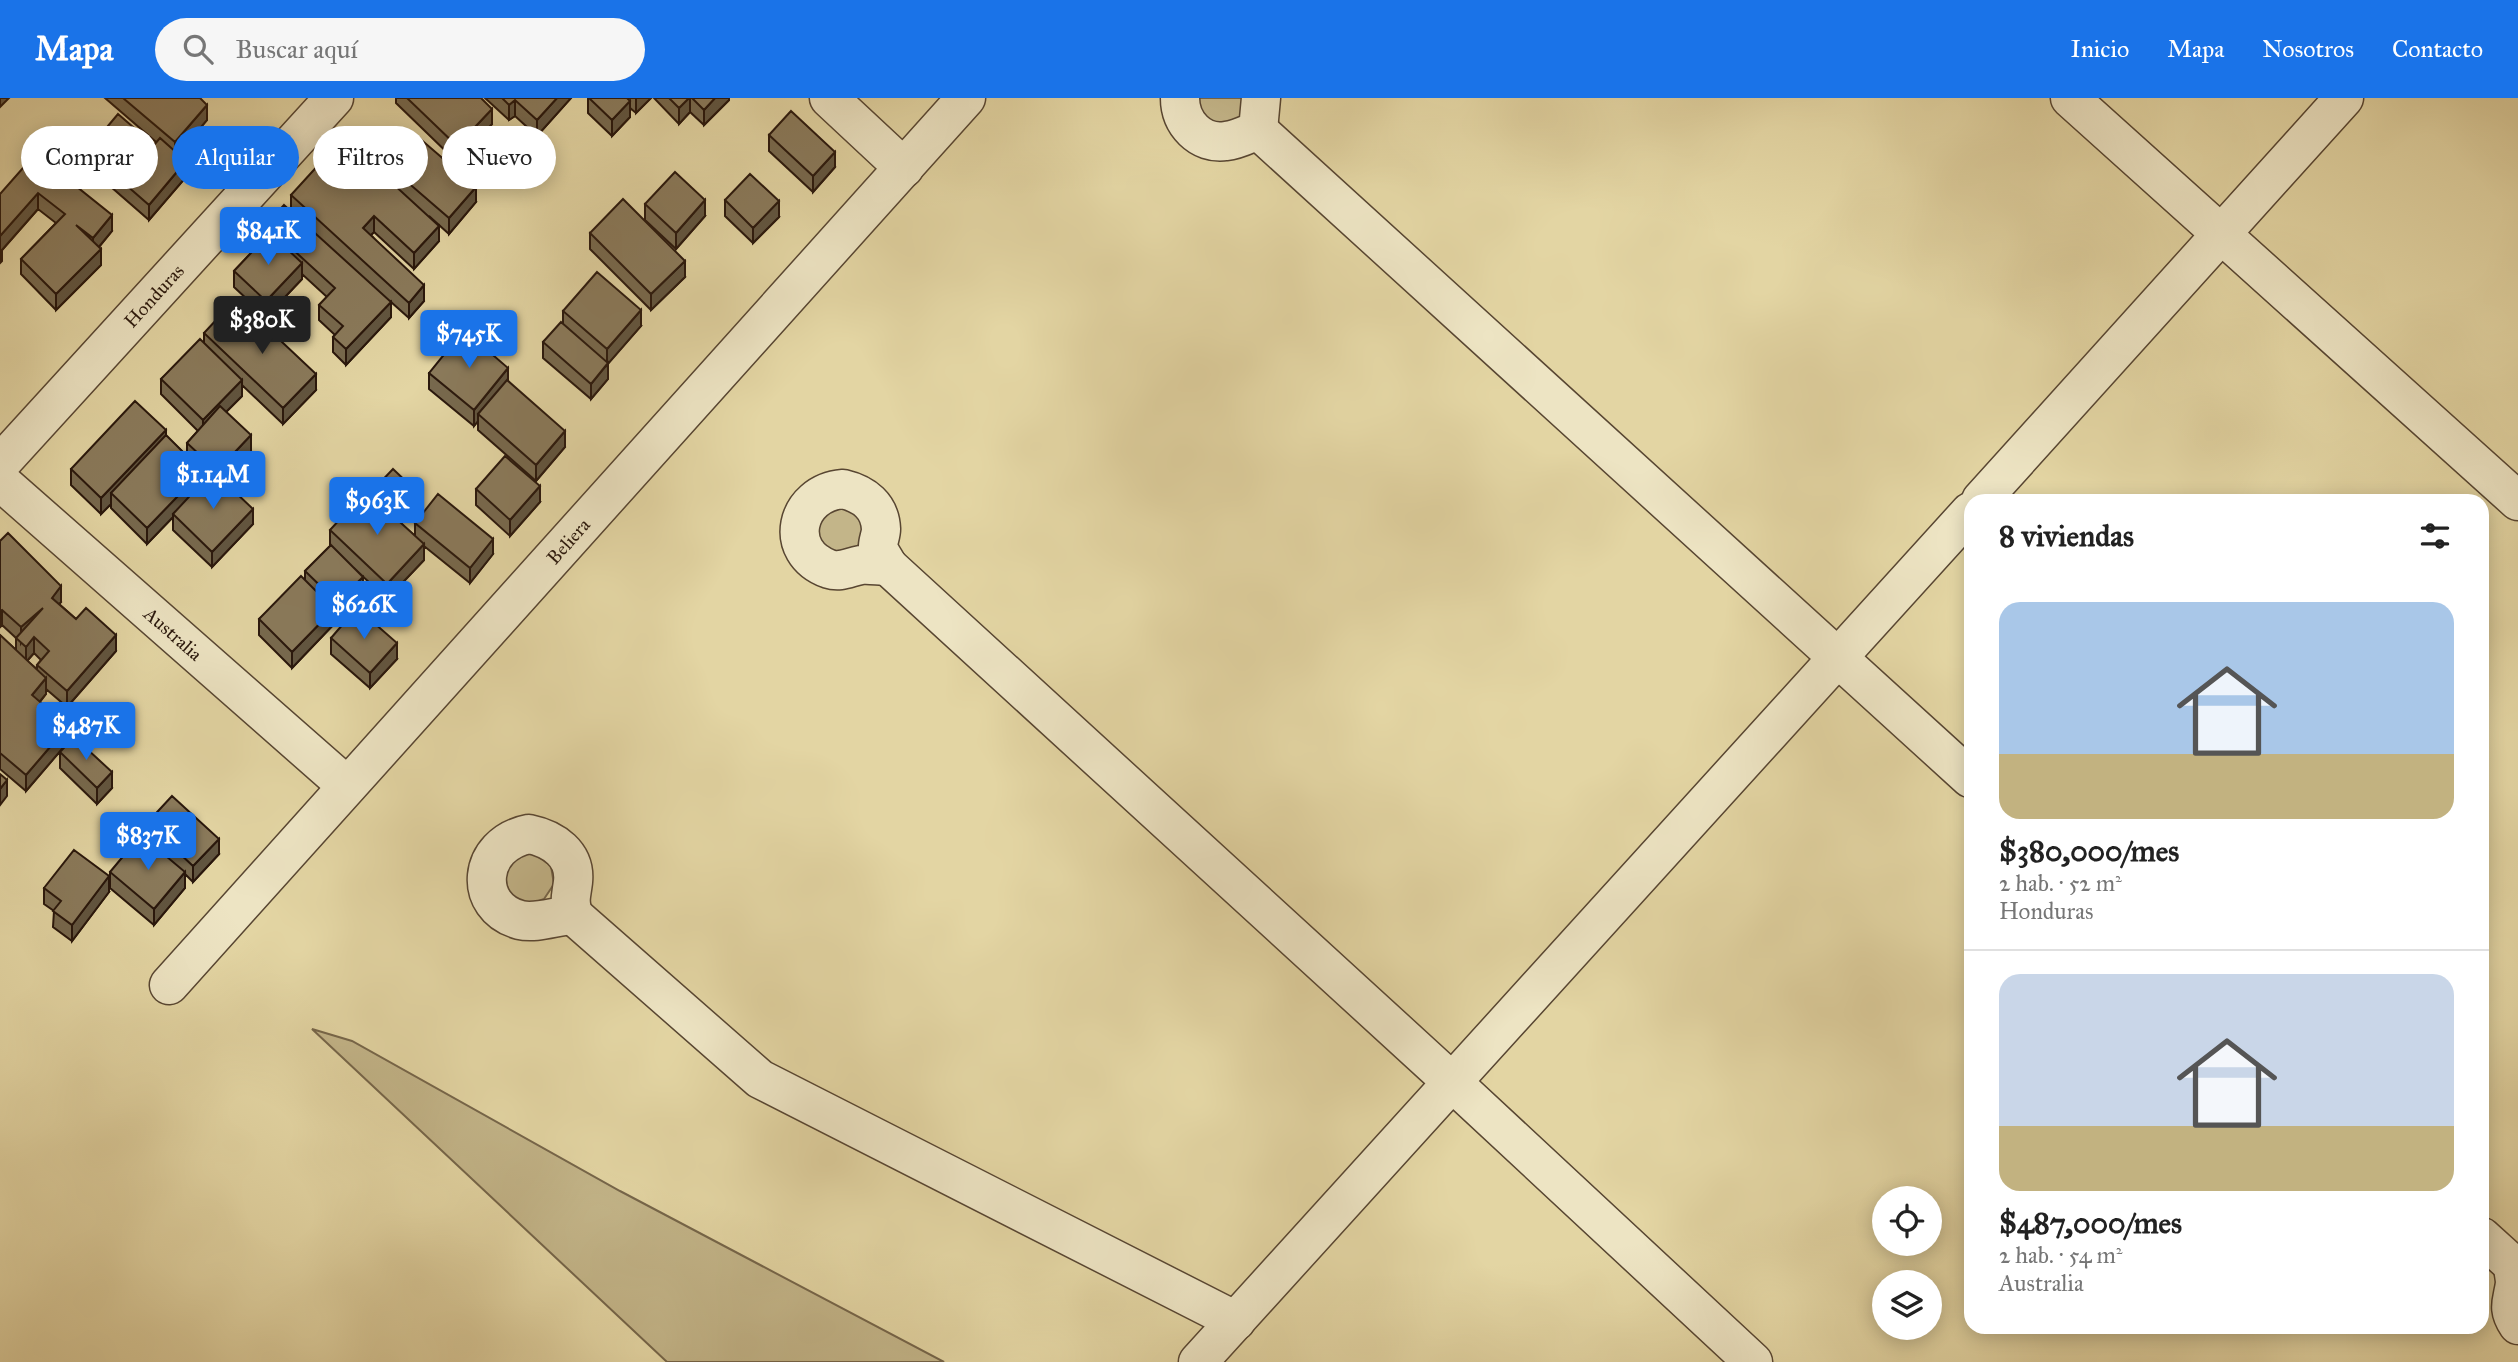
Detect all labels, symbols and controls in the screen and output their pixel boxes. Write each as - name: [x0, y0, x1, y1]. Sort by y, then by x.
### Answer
- search box: [155, 18, 645, 81]
- text: Mapa: [35, 29, 113, 69]
- icon: search: [179, 30, 217, 68]
- text: Buscar aquí: [235, 33, 358, 65]
- text: Inicio: [2071, 34, 2129, 64]
- text: Mapa: [2167, 34, 2224, 64]
- text: Nosotros: [2262, 34, 2354, 64]
- text: Contacto: [2392, 34, 2483, 64]
- chip: Comprar: [21, 126, 158, 189]
- chip: Alquilar: [172, 126, 299, 189]
- chip: Filtros: [313, 126, 428, 189]
- chip: Nuevo: [442, 126, 556, 189]
- pin: $841K: [219, 208, 317, 267]
- text: $841K: [236, 216, 300, 244]
- street label: Honduras: [119, 259, 189, 332]
- pin: $380K: [213, 296, 311, 356]
- text: $380K: [230, 305, 294, 333]
- pin: $745K: [420, 310, 518, 370]
- text: $745K: [436, 319, 502, 347]
- pin: $1.14M: [156, 452, 270, 511]
- text: $1.14M: [176, 460, 250, 488]
- pin: $963K: [328, 478, 426, 537]
- text: $963K: [345, 486, 409, 514]
- street label: Beliera: [542, 513, 596, 569]
- icon: filters: [2416, 517, 2454, 555]
- text: 8 viviendas: [1999, 518, 2134, 554]
- pin: $626K: [315, 582, 413, 641]
- text: $626K: [331, 590, 397, 618]
- street label: Australia: [139, 601, 208, 666]
- icon: home: [2164, 648, 2290, 774]
- pin: $487K: [37, 702, 135, 762]
- text: $487K: [52, 711, 120, 739]
- pin: $837K: [99, 812, 197, 872]
- text: $837K: [116, 821, 180, 849]
- text: $380,000/mes: [1999, 833, 2179, 869]
- text: 2 hab. · 52 m²: [1999, 869, 2122, 897]
- text: Honduras: [1999, 897, 2093, 925]
- icon: home: [2164, 1020, 2290, 1146]
- map controls: [1872, 1186, 1942, 1340]
- button: locate: [1872, 1186, 1942, 1256]
- text: $487,000/mes: [1999, 1205, 2182, 1241]
- text: 2 hab. · 54 m²: [1999, 1241, 2123, 1269]
- text: Australia: [1999, 1269, 2084, 1297]
- button: layers: [1872, 1270, 1942, 1340]

